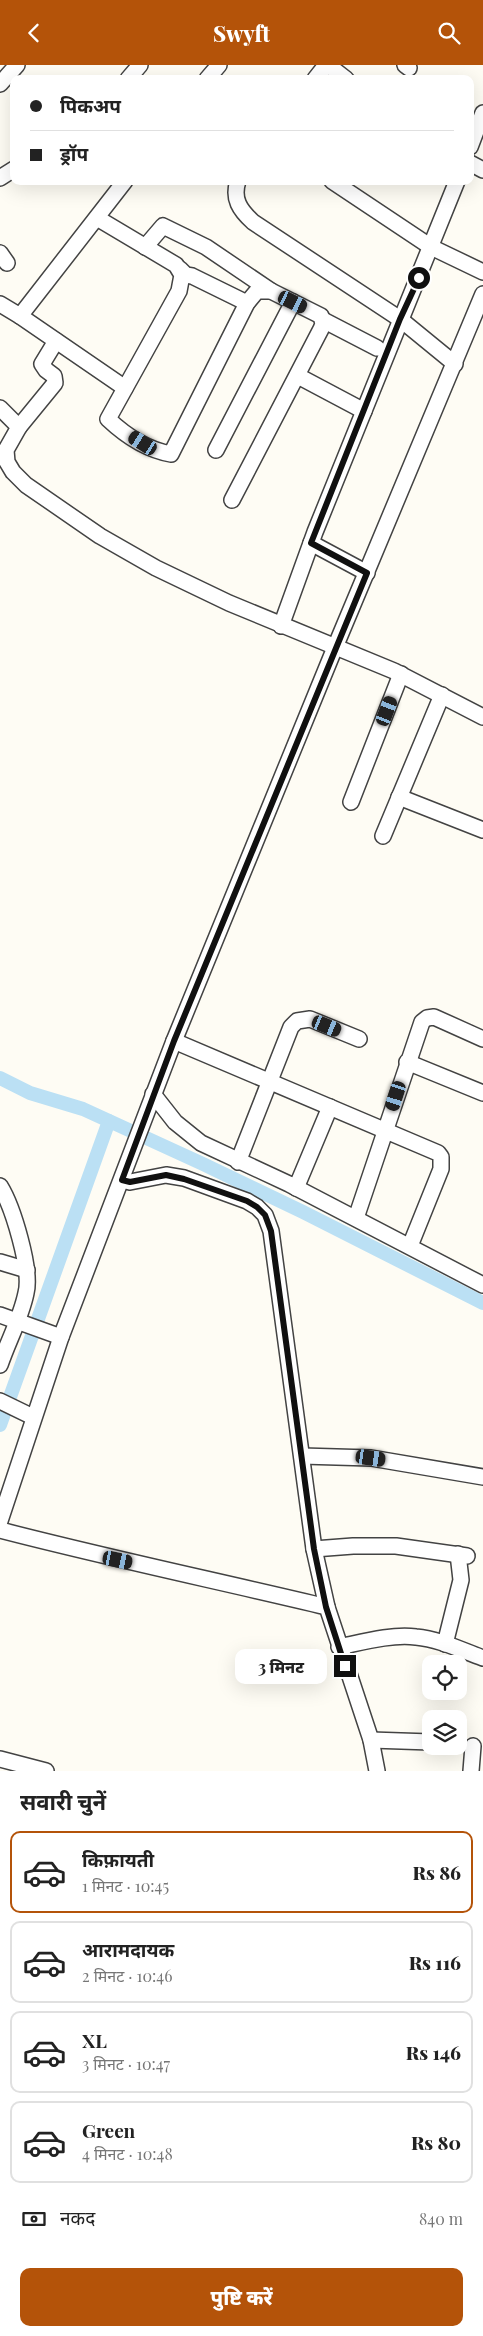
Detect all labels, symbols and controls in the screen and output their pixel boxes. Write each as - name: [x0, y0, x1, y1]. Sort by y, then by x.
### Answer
- text: Swyft: [213, 18, 270, 48]
- icon: back: [20, 19, 48, 47]
- icon: search: [435, 19, 463, 47]
- text: पिकअप: [60, 92, 121, 118]
- text: ड्रॉप: [60, 140, 88, 166]
- route start: [408, 267, 430, 289]
- car: [276, 289, 309, 315]
- car: [126, 429, 159, 457]
- car: [374, 694, 399, 728]
- car: [310, 1013, 343, 1039]
- car: [384, 1079, 407, 1113]
- car: [355, 1448, 386, 1468]
- car: [101, 1550, 134, 1570]
- callout: 3 मिनट: [235, 1649, 328, 1683]
- route end: [334, 1655, 356, 1677]
- map controls: [422, 1655, 467, 1755]
- button: locate: [422, 1655, 467, 1700]
- text: 3 मिनट: [258, 1656, 304, 1677]
- button: layers: [422, 1710, 467, 1755]
- text: सवारी चुनें: [20, 1786, 106, 1816]
- text: किफ़ायती: [82, 1846, 154, 1872]
- icon: car: [22, 1850, 67, 1895]
- text: Rs 86: [413, 1859, 461, 1885]
- text: 1 मिनट · 10:45: [82, 1875, 169, 1896]
- text: आरामदायक: [82, 1936, 174, 1962]
- icon: car: [22, 1940, 67, 1985]
- text: Rs 116: [409, 1949, 461, 1975]
- text: 2 मिनट · 10:46: [82, 1965, 172, 1986]
- text: XL: [82, 2027, 107, 2053]
- icon: car: [22, 2030, 67, 2075]
- text: Rs 146: [406, 2039, 461, 2065]
- text: 3 मिनट · 10:47: [82, 2053, 170, 2074]
- text: Green: [82, 2117, 135, 2143]
- icon: car: [22, 2120, 67, 2165]
- text: Rs 80: [411, 2129, 461, 2155]
- text: 4 मिनट · 10:48: [82, 2143, 173, 2164]
- text: नकद: [60, 2204, 95, 2230]
- icon: cash: [20, 2205, 48, 2233]
- text: 840 m: [419, 2208, 463, 2229]
- button: पुष्टि करें: [20, 2268, 463, 2326]

